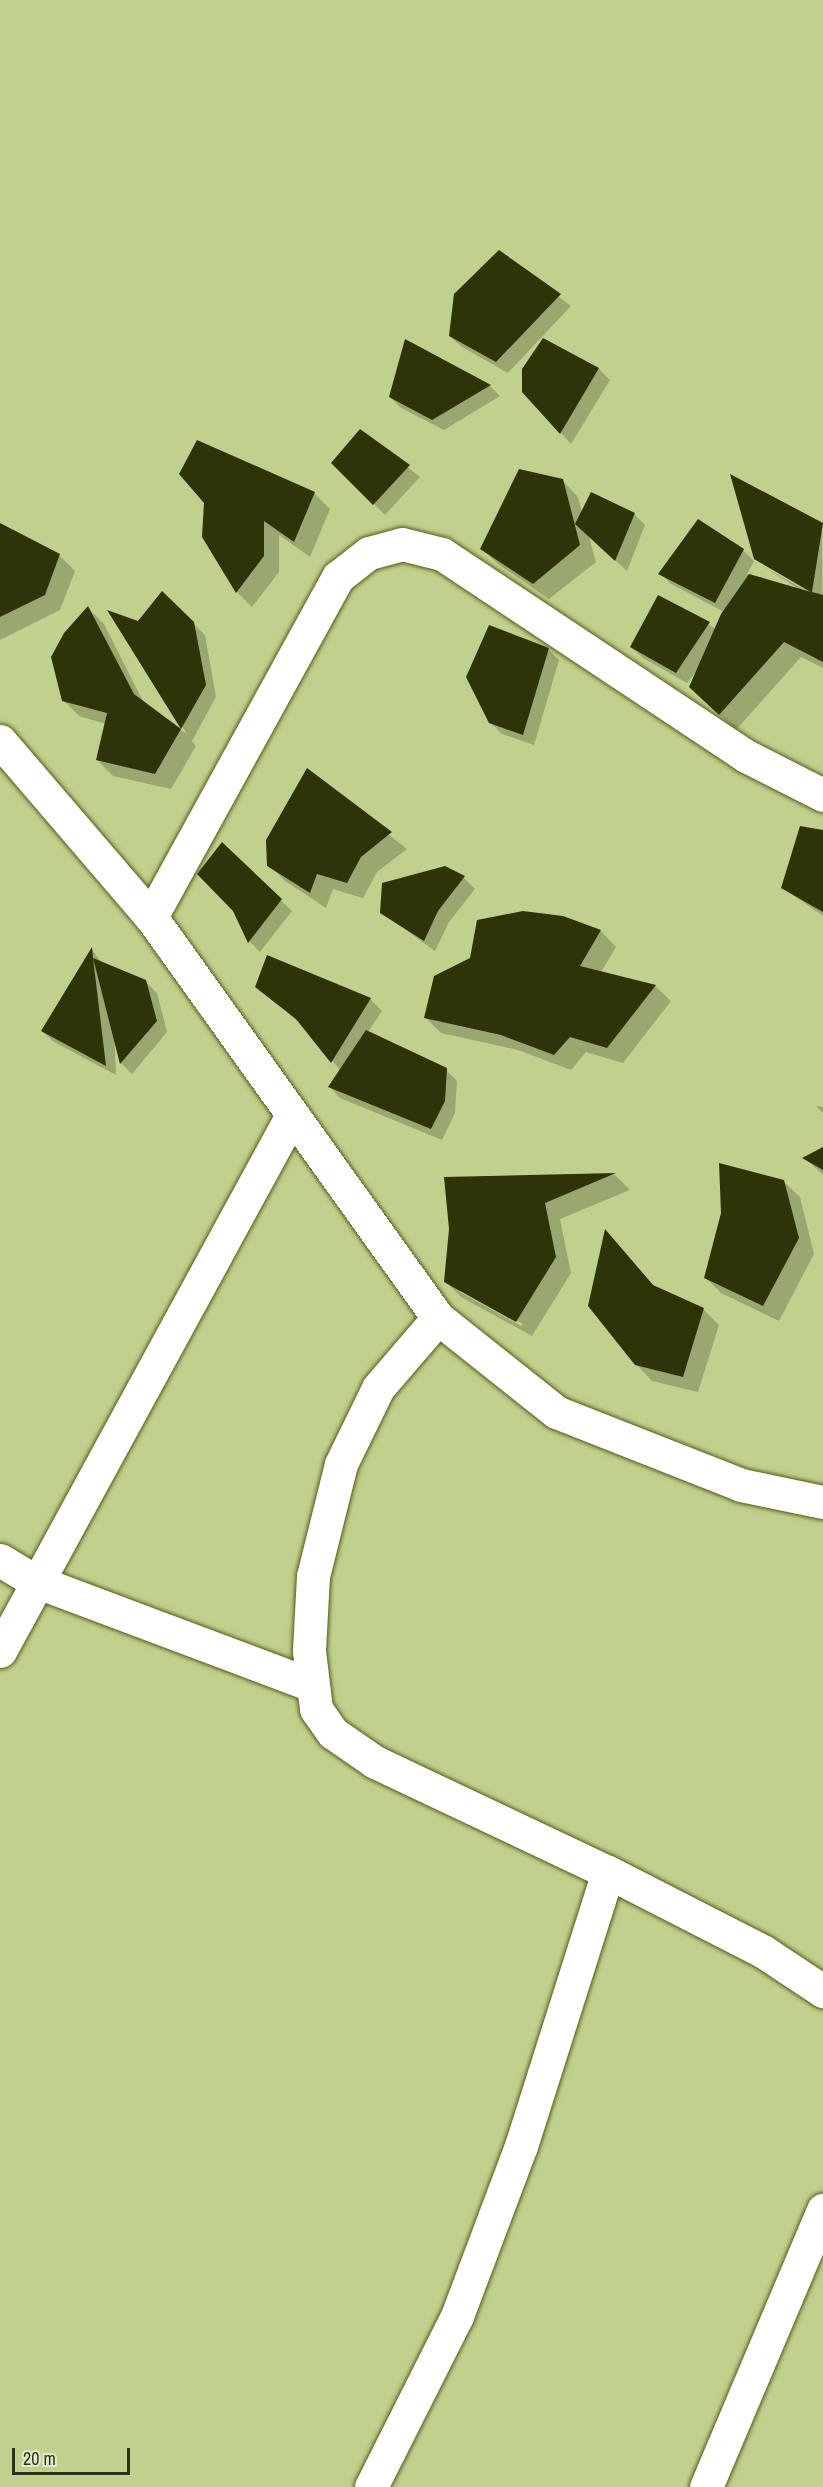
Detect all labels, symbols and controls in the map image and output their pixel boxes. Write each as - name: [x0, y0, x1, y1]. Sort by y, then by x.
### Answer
- scale bar: [15, 2436, 134, 2474]
- text: 20 m: [23, 2446, 56, 2471]

